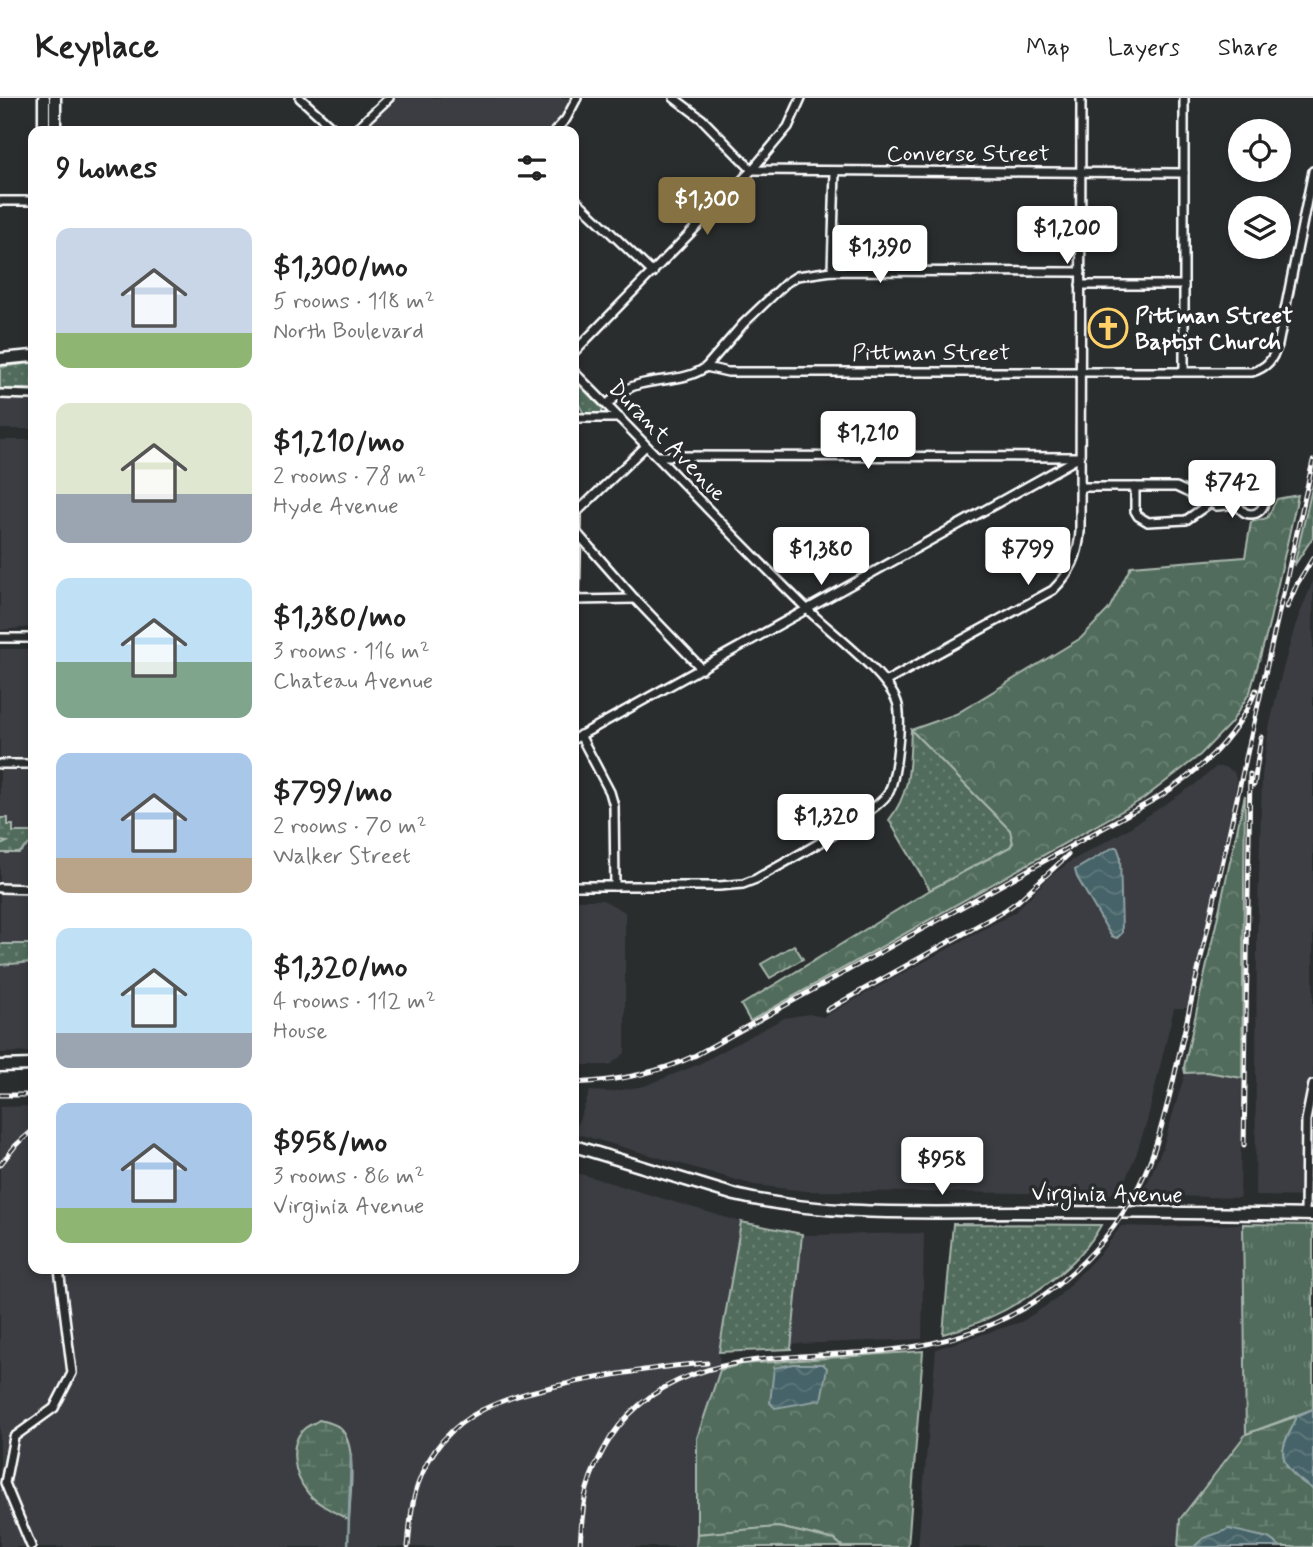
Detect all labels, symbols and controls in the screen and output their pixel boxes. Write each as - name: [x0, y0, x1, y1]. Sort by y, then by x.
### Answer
- text: Keyplace: [35, 26, 159, 70]
- text: Map: [1026, 33, 1070, 64]
- text: Layers: [1108, 33, 1180, 64]
- text: Share: [1218, 33, 1278, 64]
- map controls: [1228, 119, 1291, 259]
- button: locate: [1228, 119, 1291, 182]
- street label: Converse Street: [886, 140, 1050, 170]
- text: 9 homes: [56, 149, 157, 188]
- icon: filters: [513, 149, 551, 187]
- pin: $1,300: [650, 178, 764, 237]
- text: $1,300: [674, 185, 740, 215]
- button: layers: [1228, 196, 1291, 259]
- pin: $1,200: [1010, 206, 1124, 266]
- text: $1,200: [1033, 214, 1101, 244]
- pin: $1,390: [823, 226, 937, 285]
- text: $1,390: [848, 233, 912, 263]
- text: $1,300/mo: [273, 248, 408, 287]
- icon: home: [112, 256, 196, 340]
- text: 5 rooms · 118 m²: [273, 287, 435, 317]
- place label: Pittman Street Baptist Church: [1135, 302, 1293, 358]
- church icon: Pittman Street Baptist Church: [1087, 307, 1129, 349]
- text: North Boulevard: [273, 317, 424, 347]
- street label: Pittman Street: [852, 339, 1010, 369]
- street label: Durant Avenue: [601, 374, 732, 509]
- pin: $1,210: [811, 412, 925, 471]
- text: $1,210: [837, 419, 899, 449]
- text: $1,210/mo: [273, 423, 405, 462]
- icon: home: [112, 431, 196, 515]
- pin: $742: [1191, 460, 1273, 520]
- text: 2 rooms · 78 m²: [273, 462, 426, 492]
- text: $742: [1204, 468, 1260, 498]
- text: Hyde Avenue: [273, 492, 399, 522]
- pin: $1,380: [764, 528, 878, 587]
- pin: $799: [987, 528, 1069, 587]
- text: $1,380: [789, 535, 853, 565]
- text: $799: [1001, 535, 1055, 565]
- text: $1,380/mo: [273, 598, 406, 637]
- icon: home: [112, 606, 196, 690]
- text: 3 rooms · 116 m²: [273, 637, 430, 667]
- text: Chateau Avenue: [273, 667, 433, 697]
- text: $799/mo: [273, 773, 392, 812]
- icon: home: [112, 781, 196, 865]
- pin: $1,320: [769, 794, 883, 854]
- text: $1,320: [793, 802, 859, 832]
- text: 2 rooms · 70 m²: [273, 812, 427, 842]
- text: Walker Street: [273, 842, 411, 872]
- text: $1,320/mo: [273, 948, 408, 987]
- icon: home: [112, 956, 196, 1040]
- text: 4 rooms · 112 m²: [273, 987, 436, 1017]
- text: House: [273, 1017, 327, 1047]
- text: $958/mo: [273, 1123, 387, 1162]
- icon: home: [112, 1131, 196, 1215]
- pin: $958: [901, 1138, 983, 1197]
- text: $958: [917, 1145, 967, 1175]
- text: 3 rooms · 86 m²: [273, 1162, 424, 1192]
- street label: Virginia Avenue: [1031, 1179, 1183, 1213]
- text: Virginia Avenue: [273, 1192, 424, 1222]

